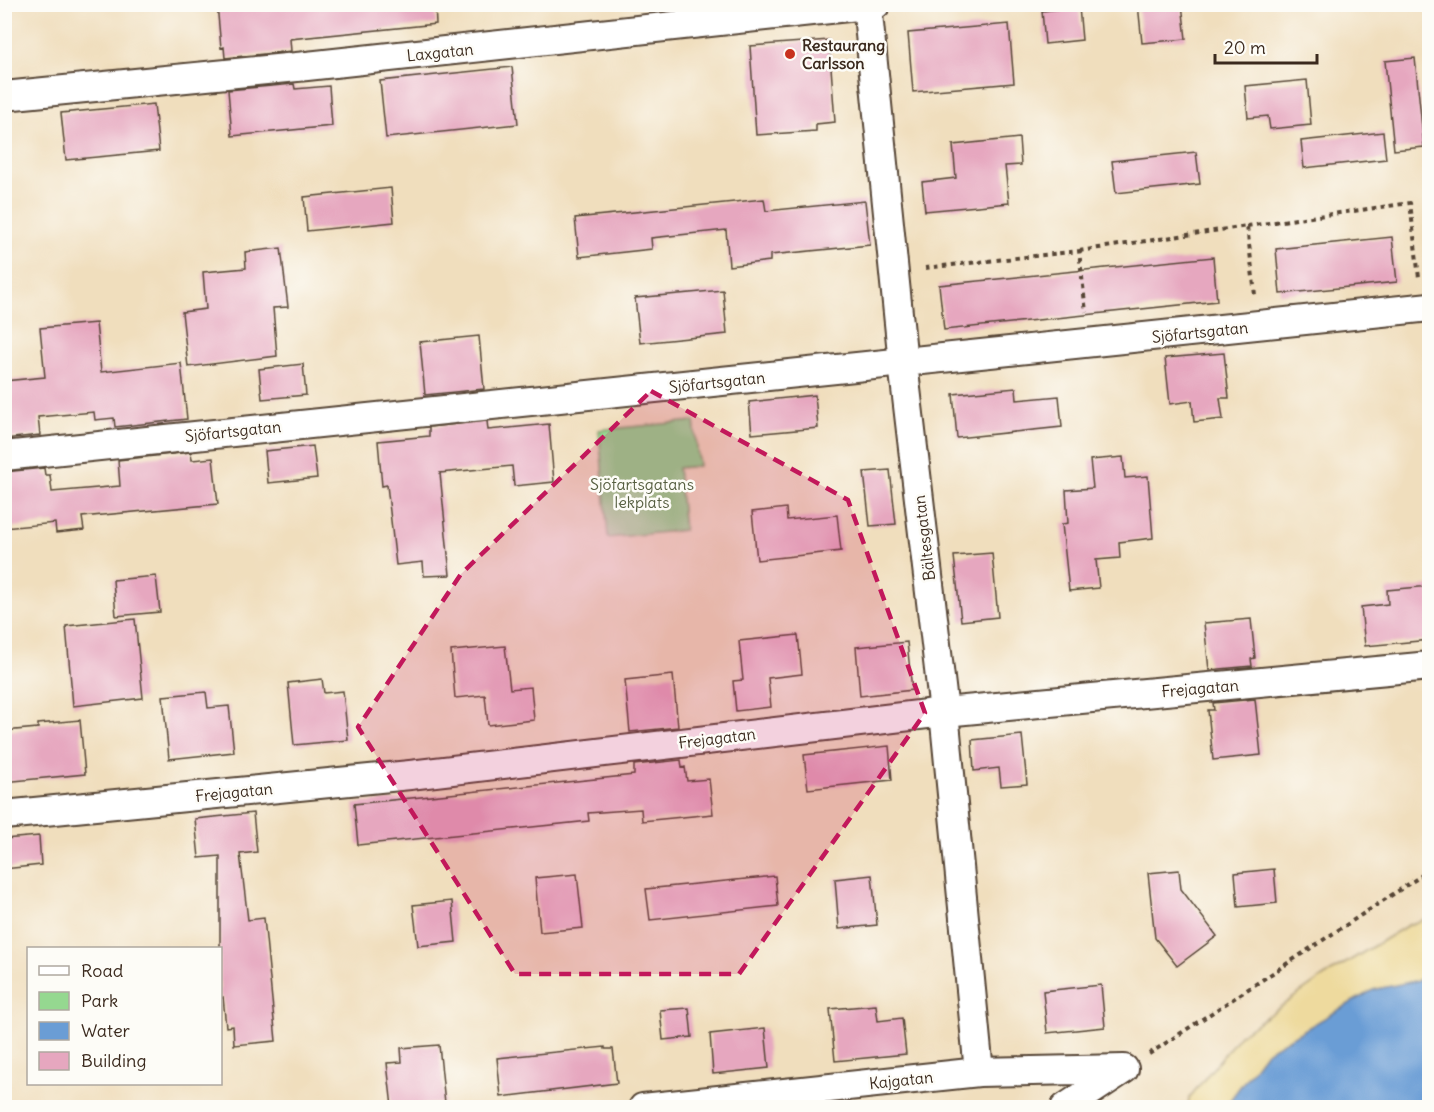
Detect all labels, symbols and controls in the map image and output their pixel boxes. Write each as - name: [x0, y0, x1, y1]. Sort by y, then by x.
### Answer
- scale bar: [1215, 27, 1317, 65]
- place label: Restaurang Carlsson: [802, 35, 885, 73]
- text: 20 m: [1224, 36, 1266, 59]
- street label: Laxgatan: [406, 39, 474, 65]
- marker: Restaurang Carlsson: [783, 47, 797, 61]
- street label: Sjöfartsgatan: [1151, 317, 1249, 347]
- street label: Sjöfartsgatan: [668, 367, 766, 397]
- street label: Sjöfartsgatan: [184, 416, 282, 446]
- park label: Sjöfartsgatans lekplats: [590, 474, 694, 512]
- street label: Bältesgatan: [909, 494, 939, 582]
- street label: Frejagatan: [1160, 675, 1240, 701]
- street label: Frejagatan: [677, 723, 757, 753]
- street label: Frejagatan: [194, 778, 274, 806]
- legend: [27, 947, 222, 1085]
- text: Road: [81, 959, 124, 982]
- text: Park: [81, 989, 118, 1012]
- text: Water: [81, 1019, 131, 1042]
- text: Building: [81, 1049, 146, 1072]
- street label: Kajgatan: [868, 1067, 934, 1093]

